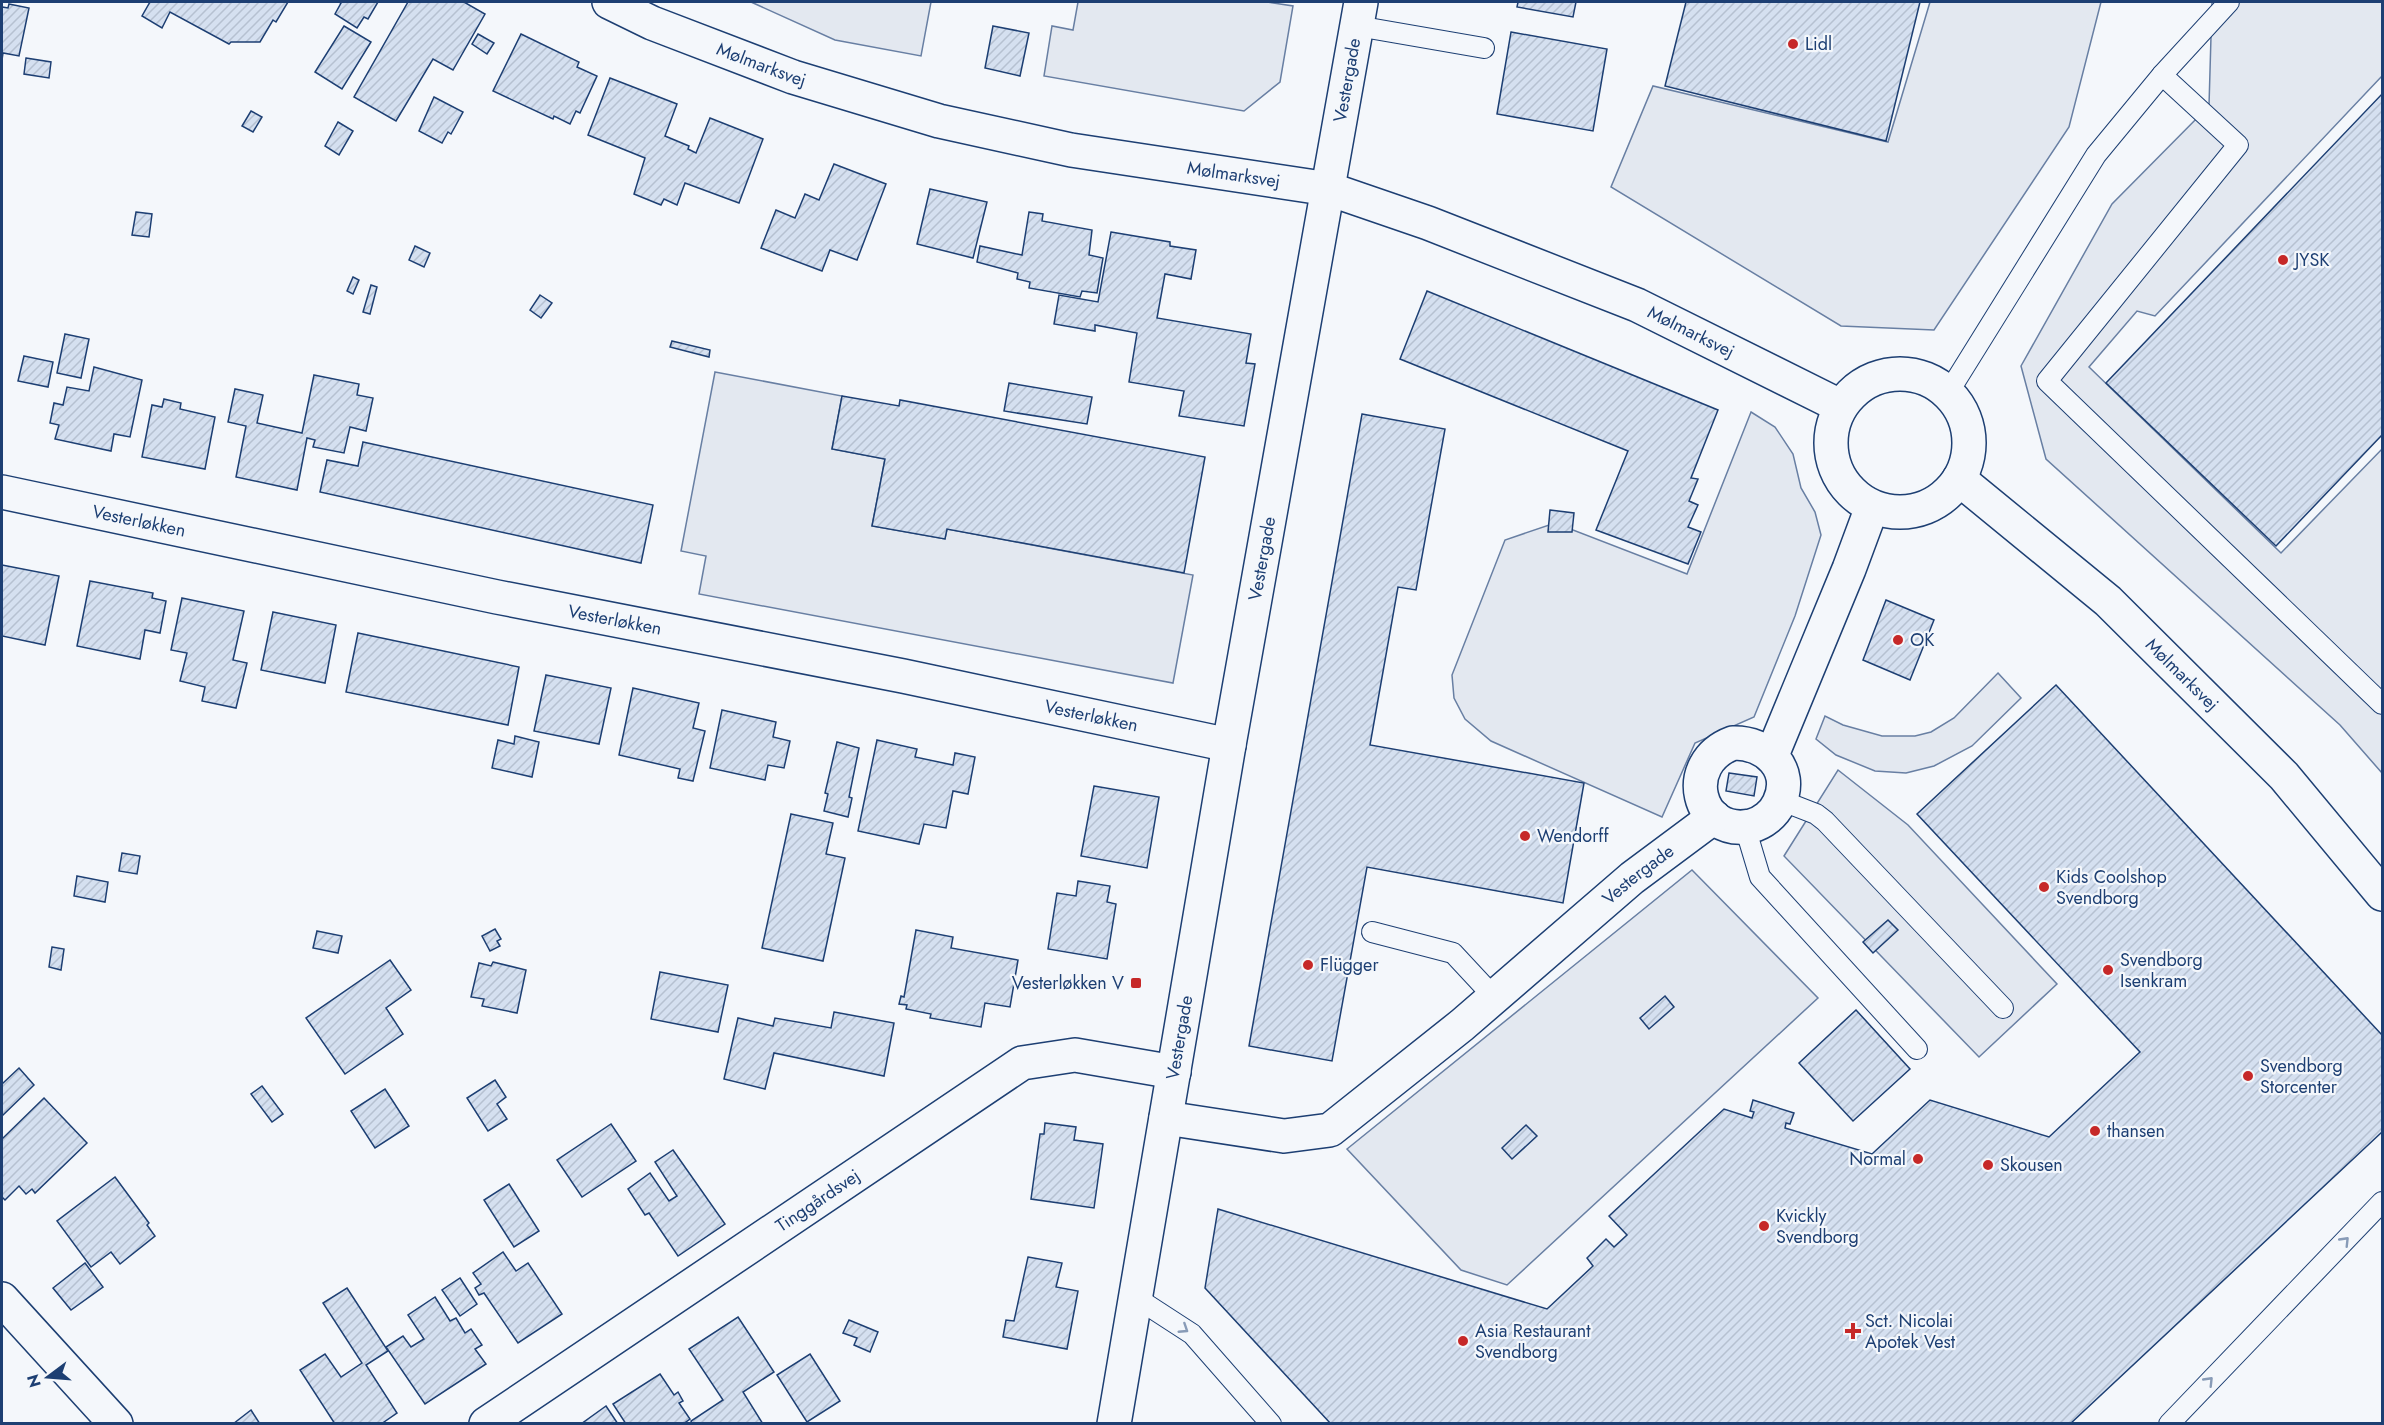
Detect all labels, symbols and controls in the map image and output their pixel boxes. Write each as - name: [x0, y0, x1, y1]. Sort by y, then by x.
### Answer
- place label: Lidl: [1805, 31, 1832, 57]
- street label: Mølmarksvej: [713, 36, 809, 93]
- street label: Vestergade: [1327, 36, 1367, 124]
- marker: Lidl: [1786, 37, 1800, 51]
- street label: Mølmarksvej: [1185, 155, 1282, 194]
- place label: JYSK: [2293, 247, 2330, 273]
- marker: JYSK: [2276, 253, 2290, 267]
- street label: Mølmarksvej: [1643, 299, 1739, 364]
- street label: Vesterløkken: [90, 498, 188, 544]
- street label: Vestergade: [1242, 514, 1282, 603]
- street label: Vesterløkken: [566, 598, 664, 642]
- place label: OK: [1910, 627, 1935, 653]
- street label: Mølmarksvej: [2140, 632, 2225, 717]
- marker: OK: [1891, 633, 1905, 647]
- street label: Vesterløkken: [1042, 693, 1140, 738]
- place label: Wendorff: [1537, 823, 1610, 849]
- marker: Wendorff: [1518, 829, 1532, 843]
- street label: Vestergade: [1597, 838, 1679, 911]
- place label: Kids Coolshop Svendborg: [2056, 864, 2167, 911]
- marker: Kids Coolshop Svendborg: [2037, 880, 2051, 894]
- place label: Svendborg Isenkram: [2120, 947, 2203, 994]
- place label: Flügger: [1320, 952, 1379, 978]
- marker: Flügger: [1301, 958, 1315, 972]
- marker: Svendborg Isenkram: [2101, 963, 2115, 977]
- place label: Vesterløkken V: [1012, 970, 1124, 996]
- marker: Vesterløkken V: [1129, 976, 1143, 990]
- street label: Vestergade: [1160, 993, 1199, 1082]
- place label: Svendborg Storcenter: [2260, 1053, 2343, 1100]
- marker: Svendborg Storcenter: [2241, 1069, 2255, 1083]
- place label: thansen: [2107, 1118, 2165, 1144]
- marker: thansen: [2088, 1124, 2102, 1138]
- place label: Normal: [1849, 1146, 1906, 1172]
- marker: Normal: [1911, 1152, 1925, 1166]
- place label: Skousen: [2000, 1152, 2063, 1178]
- marker: Skousen: [1981, 1158, 1995, 1172]
- street label: Tinggårdsvej: [770, 1163, 865, 1238]
- place label: Kvickly Svendborg: [1776, 1203, 1859, 1250]
- marker: Kvickly Svendborg: [1757, 1219, 1771, 1233]
- one-way arrow: [2337, 1238, 2348, 1249]
- place label: Sct. Nicolai Apotek Vest: [1865, 1308, 1956, 1355]
- place label: Asia Restaurant Svendborg: [1475, 1318, 1591, 1365]
- one-way arrow: [1177, 1321, 1188, 1332]
- marker: Sct. Nicolai Apotek Vest: [1846, 1324, 1860, 1338]
- marker: Asia Restaurant Svendborg: [1456, 1334, 1470, 1348]
- north arrow: [18, 1347, 78, 1407]
- text: N: [21, 1372, 47, 1390]
- one-way arrow: [2202, 1378, 2213, 1389]

